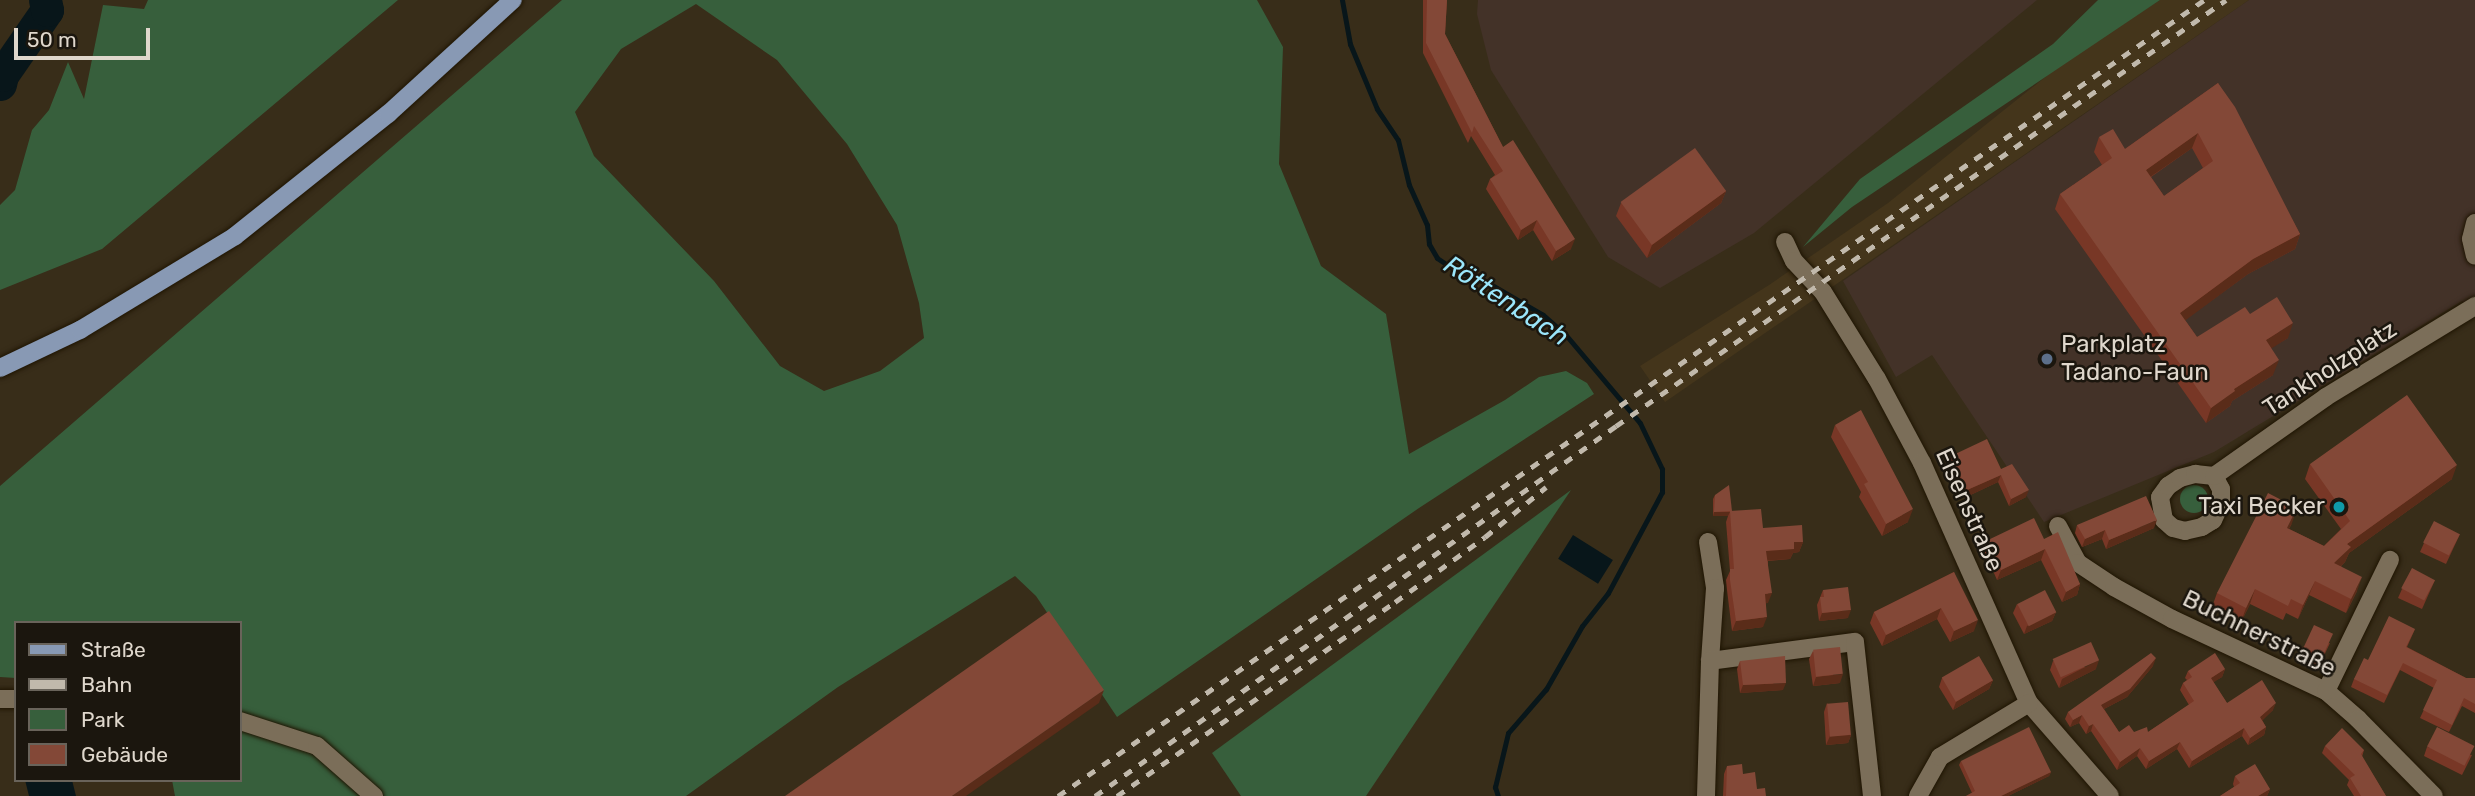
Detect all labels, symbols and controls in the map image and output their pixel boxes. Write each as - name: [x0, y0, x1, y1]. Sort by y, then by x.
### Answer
- scale bar: [18, 14, 154, 58]
- text: 50 m: [27, 27, 77, 52]
- water label: Röttenbach: [1438, 249, 1574, 353]
- street label: Tankholzplatz: [2258, 315, 2402, 423]
- place label: Parkplatz Tadano-Faun: [2061, 331, 2209, 387]
- marker: Parkplatz Tadano-Faun: [2039, 351, 2055, 367]
- street label: Eisenstraße: [1929, 444, 2009, 576]
- place label: Taxi Becker: [2198, 493, 2325, 521]
- marker: Taxi Becker: [2331, 499, 2347, 515]
- street label: Buchnerstraße: [2178, 584, 2340, 684]
- legend: [14, 621, 242, 782]
- text: Straße: [81, 637, 146, 662]
- text: Bahn: [81, 672, 132, 697]
- text: Park: [81, 707, 125, 732]
- text: Gebäude: [81, 742, 168, 767]

